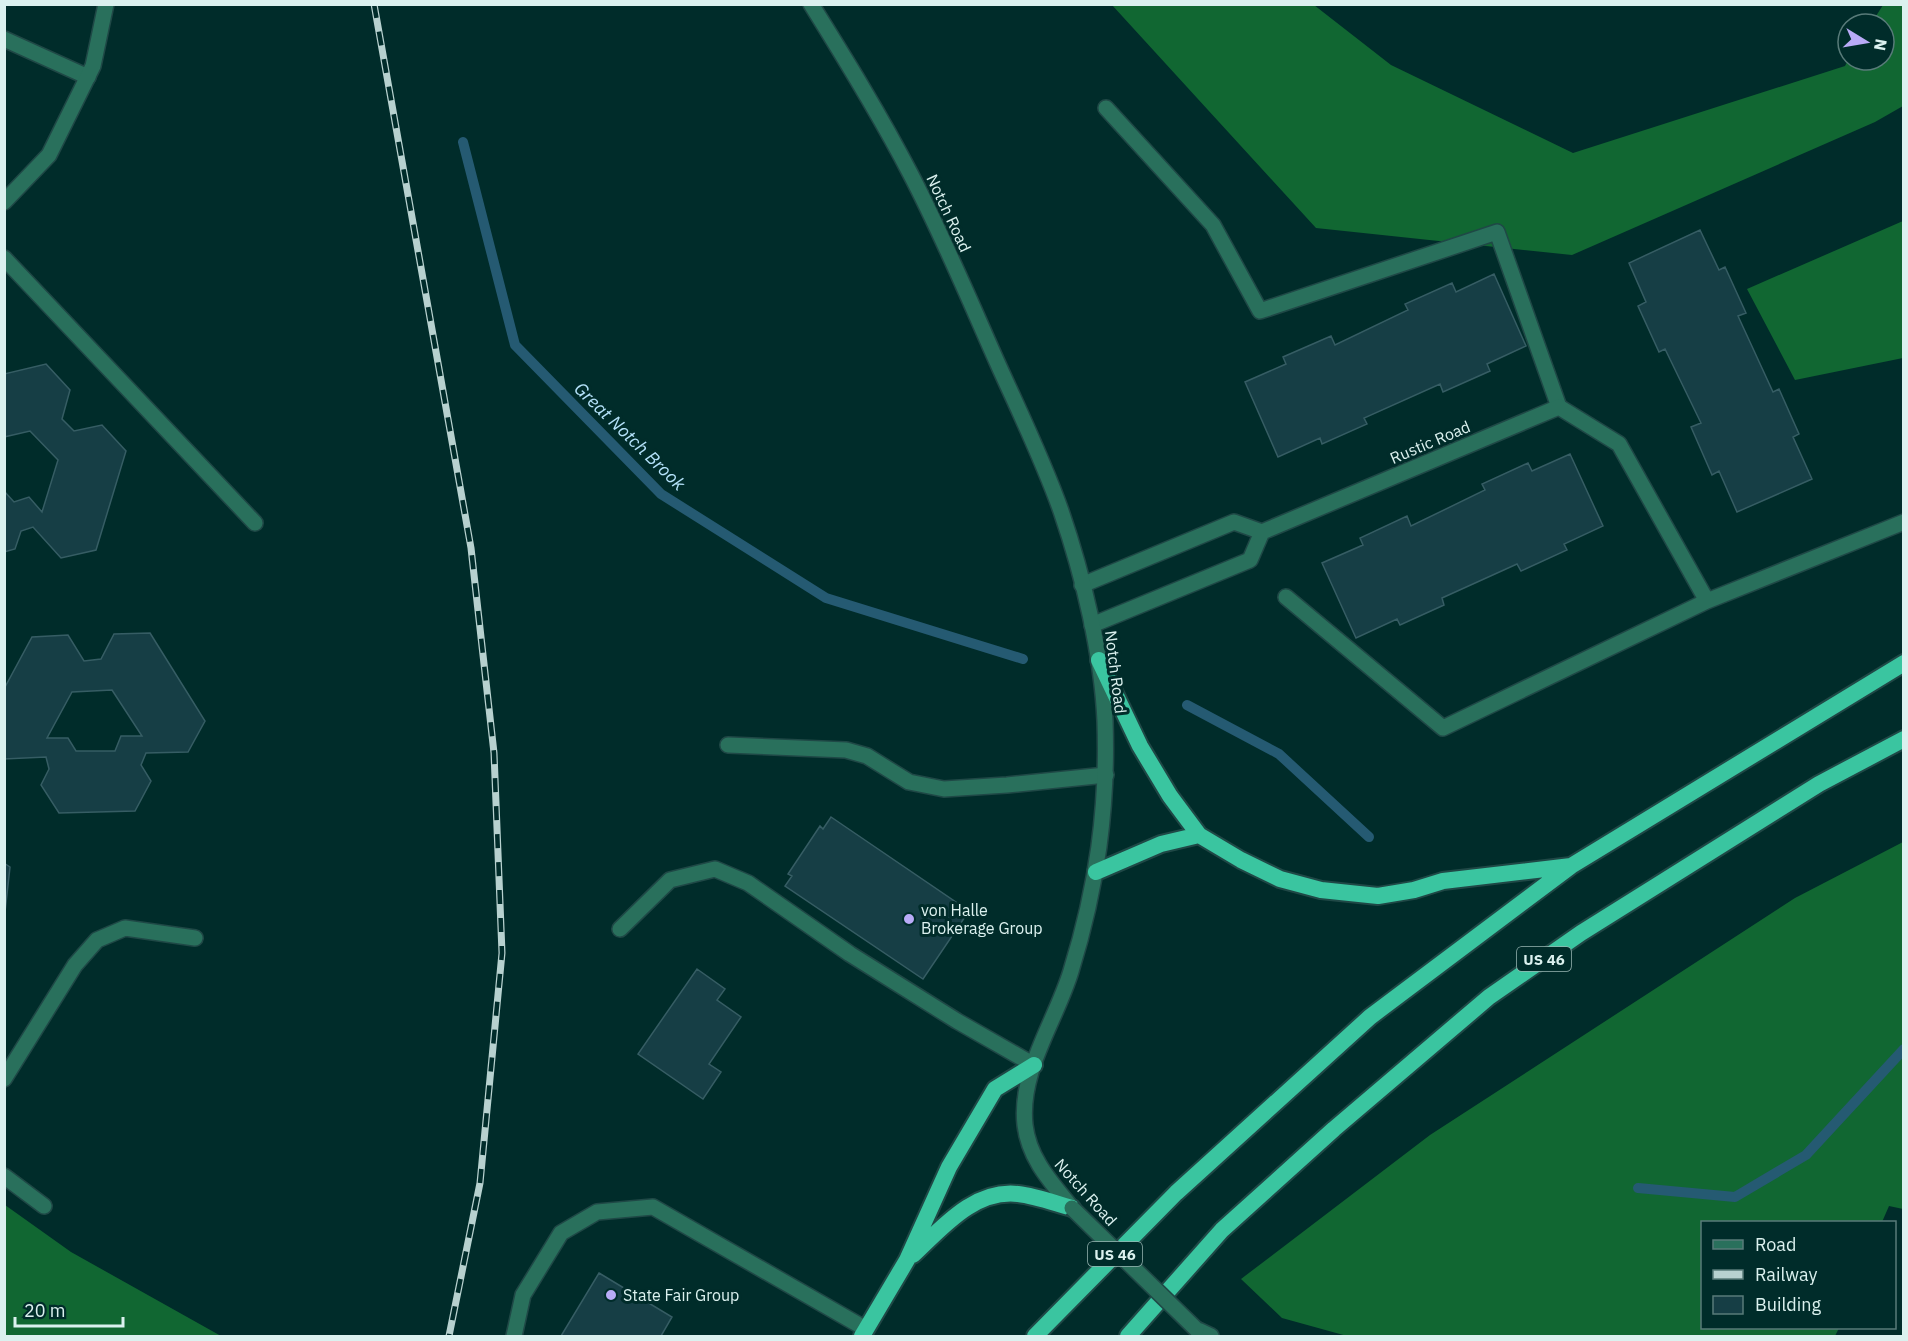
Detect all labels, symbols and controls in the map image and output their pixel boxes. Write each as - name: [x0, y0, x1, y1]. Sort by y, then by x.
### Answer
- north arrow: [1836, 12, 1896, 72]
- text: N: [1870, 37, 1892, 52]
- street label: Notch Road: [922, 171, 976, 255]
- water label: Great Notch Brook: [570, 377, 691, 495]
- street label: Rustic Road: [1387, 416, 1473, 468]
- street label: Notch Road: [1101, 629, 1131, 715]
- place label: von Halle Brokerage Group: [921, 900, 1043, 938]
- marker: von Halle Brokerage Group: [902, 912, 916, 926]
- road number: US 46: [1517, 947, 1571, 971]
- street label: Notch Road: [1051, 1154, 1121, 1230]
- legend: [1701, 1221, 1896, 1329]
- text: Road: [1755, 1233, 1796, 1256]
- road number: US 46: [1088, 1242, 1142, 1266]
- text: Railway: [1755, 1263, 1817, 1286]
- place label: State Fair Group: [623, 1285, 739, 1305]
- marker: State Fair Group: [604, 1288, 618, 1302]
- scale bar: [15, 1290, 123, 1328]
- text: Building: [1755, 1293, 1822, 1316]
- text: 20 m: [24, 1299, 66, 1322]

